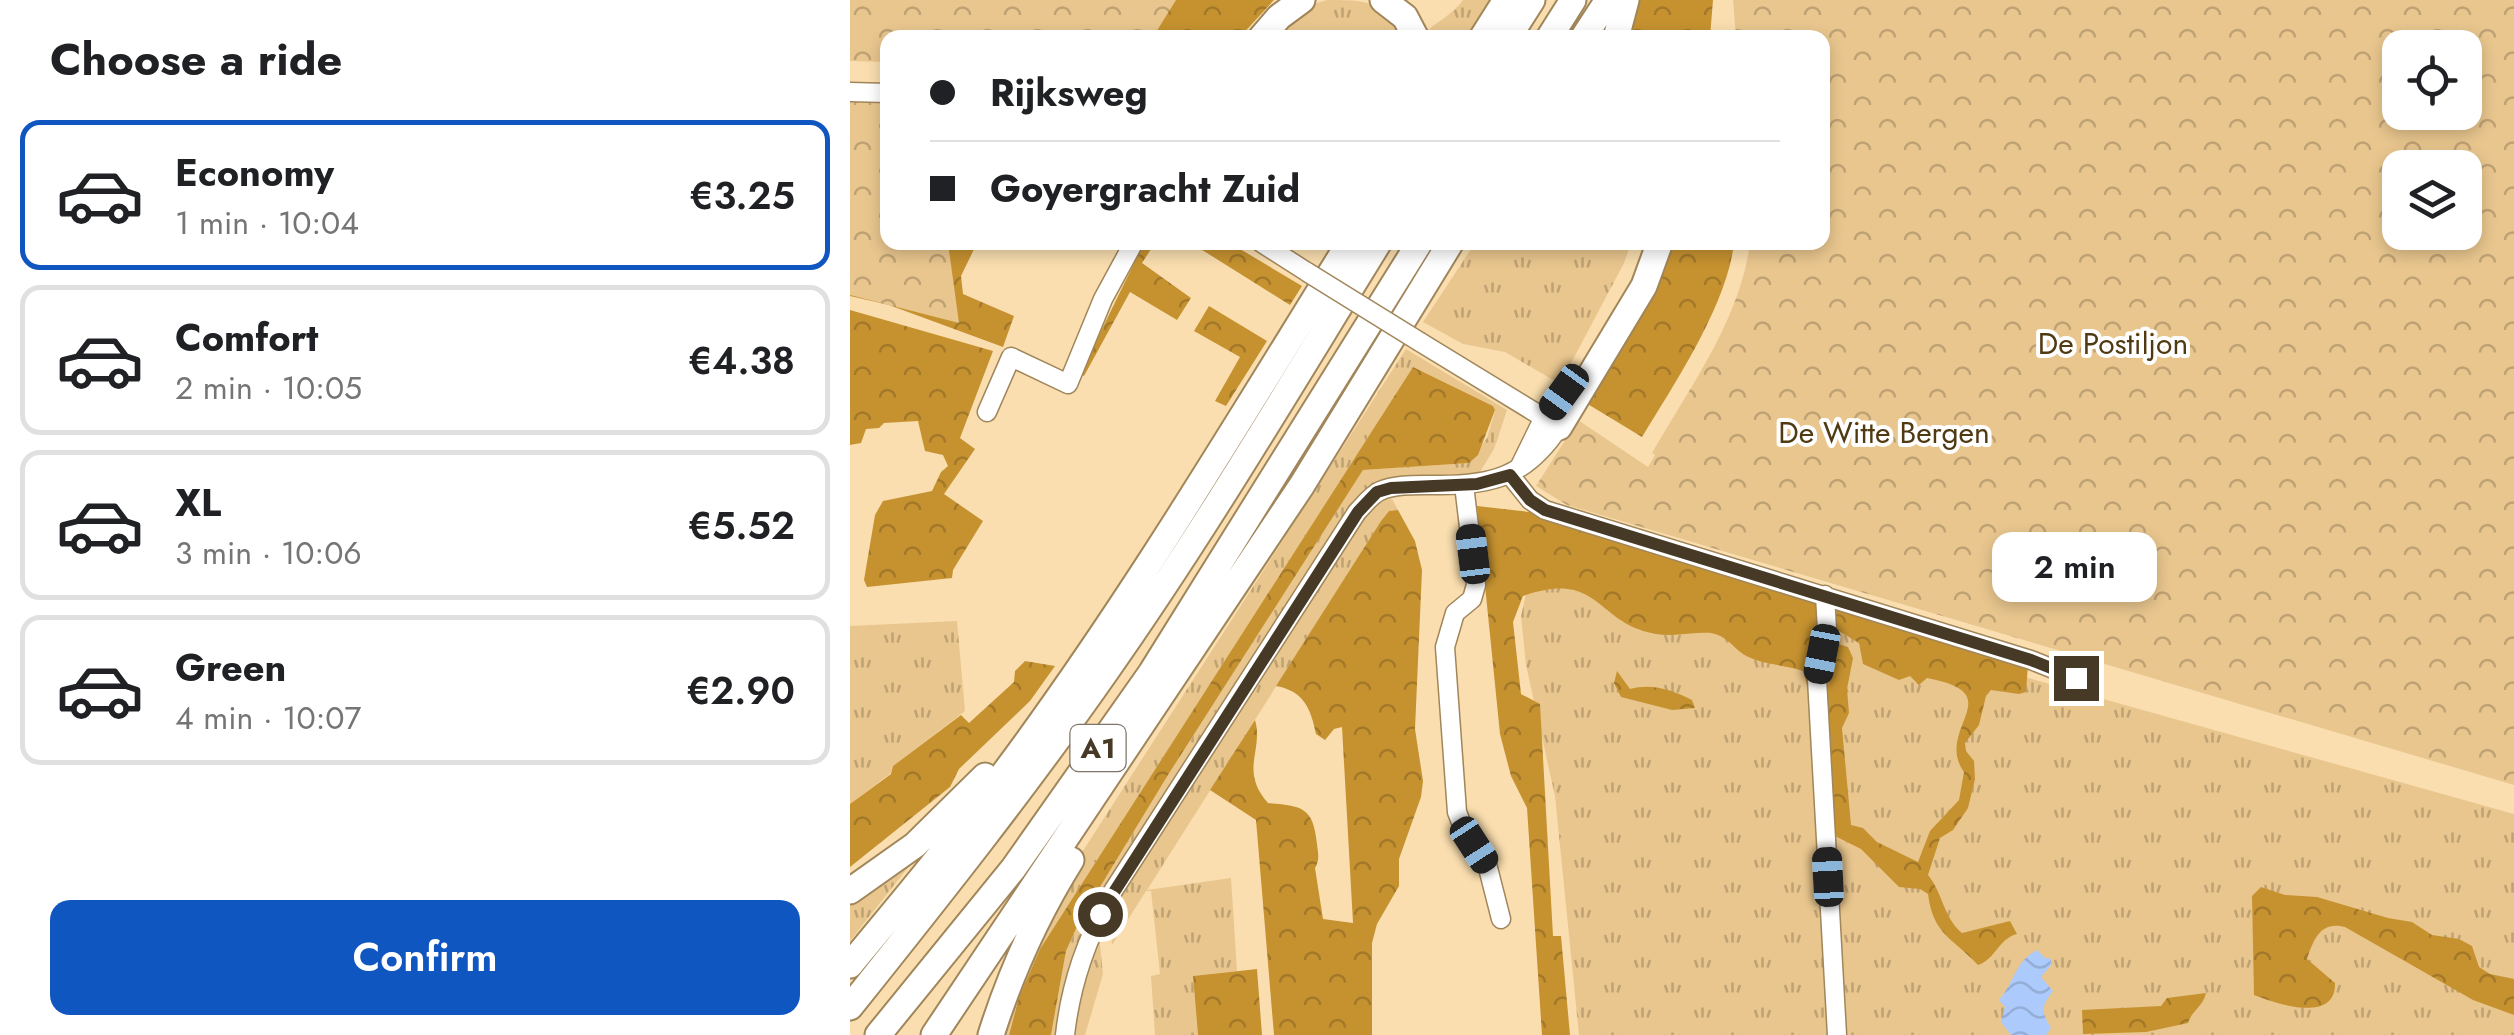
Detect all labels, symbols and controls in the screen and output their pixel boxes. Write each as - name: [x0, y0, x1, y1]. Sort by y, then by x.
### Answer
- text: Choose a ride: [50, 27, 342, 92]
- map controls: [2382, 30, 2482, 250]
- button: locate: [2382, 30, 2482, 130]
- text: Rijksweg: [990, 65, 1148, 120]
- text: Economy: [175, 145, 334, 200]
- icon: car: [55, 150, 145, 240]
- button: layers: [2382, 150, 2482, 250]
- text: Goyergracht Zuid: [990, 161, 1300, 216]
- text: €3.25: [689, 168, 795, 223]
- text: 1 min · 10:04: [175, 200, 359, 246]
- text: Comfort: [175, 310, 318, 365]
- icon: car: [55, 315, 145, 405]
- park label: De Postiljon: [2038, 322, 2188, 365]
- text: €4.38: [688, 333, 795, 388]
- car: [1534, 359, 1594, 425]
- text: 2 min · 10:05: [175, 365, 362, 411]
- park label: De Witte Bergen: [1778, 411, 1990, 454]
- text: XL: [175, 475, 221, 530]
- icon: car: [55, 480, 145, 570]
- text: €5.52: [688, 498, 795, 553]
- car: [1454, 522, 1492, 586]
- text: 3 min · 10:06: [175, 530, 362, 576]
- callout: 2 min: [1994, 533, 2158, 603]
- text: 2 min: [2033, 544, 2116, 590]
- car: [1802, 622, 1842, 686]
- text: Green: [175, 640, 286, 695]
- icon: car: [55, 645, 145, 735]
- route end: [2054, 656, 2099, 701]
- text: €2.90: [686, 663, 795, 718]
- text: 4 min · 10:07: [175, 695, 361, 741]
- road number: A1: [1070, 725, 1126, 771]
- car: [1445, 812, 1503, 878]
- car: [1811, 846, 1845, 908]
- route start: [1078, 892, 1123, 937]
- button: Confirm: [50, 900, 800, 1015]

